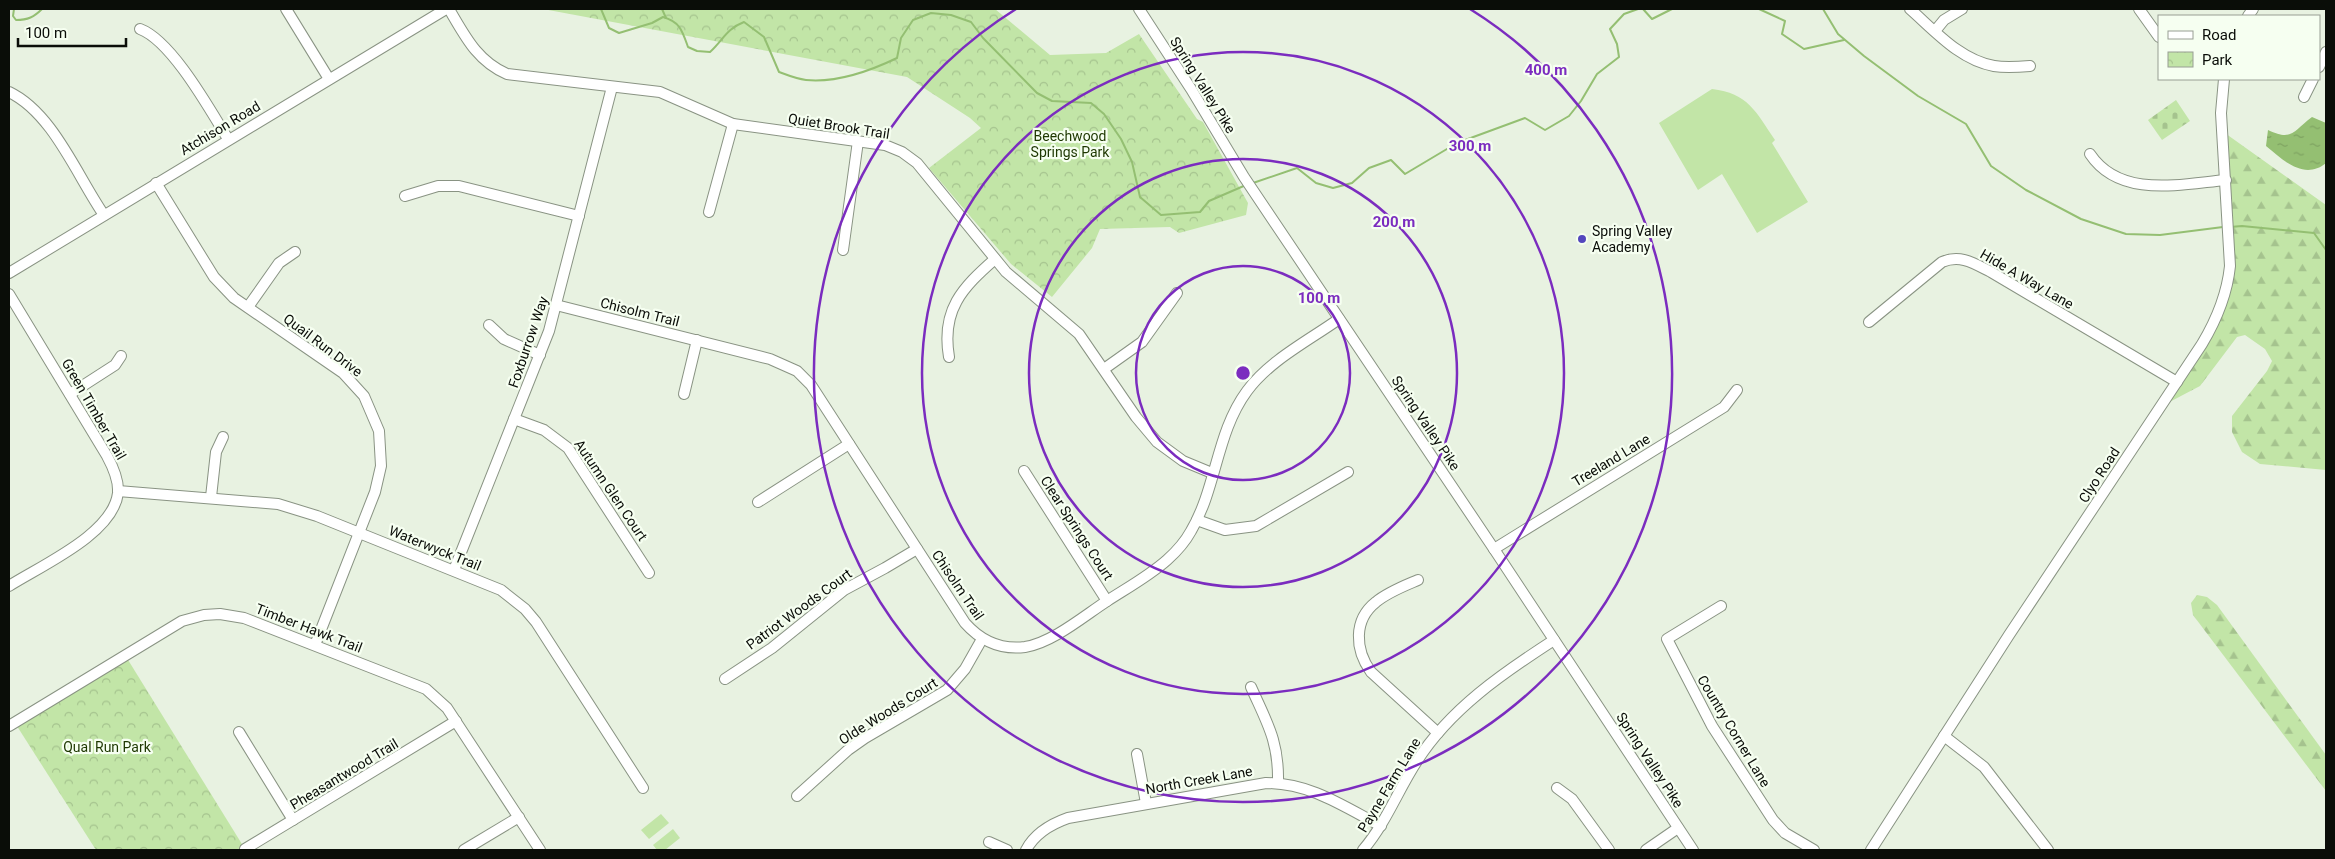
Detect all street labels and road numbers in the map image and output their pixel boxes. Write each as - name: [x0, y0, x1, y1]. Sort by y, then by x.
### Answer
- street label: Spring Valley Pike: [1167, 34, 1239, 136]
- street label: Atchison Road: [177, 98, 263, 158]
- street label: Quiet Brook Trail: [787, 110, 891, 142]
- street label: Hide A Way Lane: [1978, 246, 2076, 312]
- street label: Foxburrow Way: [505, 294, 551, 390]
- street label: Chisolm Trail: [599, 294, 681, 330]
- street label: Quail Run Drive: [281, 310, 365, 380]
- street label: Green Timber Trail: [59, 356, 129, 462]
- street label: Spring Valley Pike: [1388, 373, 1464, 473]
- street label: Treeland Lane: [1569, 431, 1653, 489]
- street label: Autumn Glen Court: [571, 436, 651, 544]
- street label: Clyo Road: [2075, 444, 2123, 506]
- street label: Clear Springs Court: [1037, 473, 1117, 583]
- street label: Waterwyck Trail: [387, 522, 483, 574]
- street label: Chisolm Trail: [929, 547, 987, 623]
- street label: Patriot Woods Court: [743, 565, 855, 653]
- street label: Timber Hawk Trail: [254, 600, 364, 656]
- street label: Country Corner Lane: [1694, 672, 1774, 790]
- street label: Olde Woods Court: [836, 674, 941, 748]
- street label: Spring Valley Pike: [1613, 709, 1687, 811]
- street label: Pheasantwood Trail: [287, 735, 401, 813]
- street label: Payne Farm Lane: [1354, 735, 1424, 835]
- street label: North Creek Lane: [1144, 763, 1254, 797]

